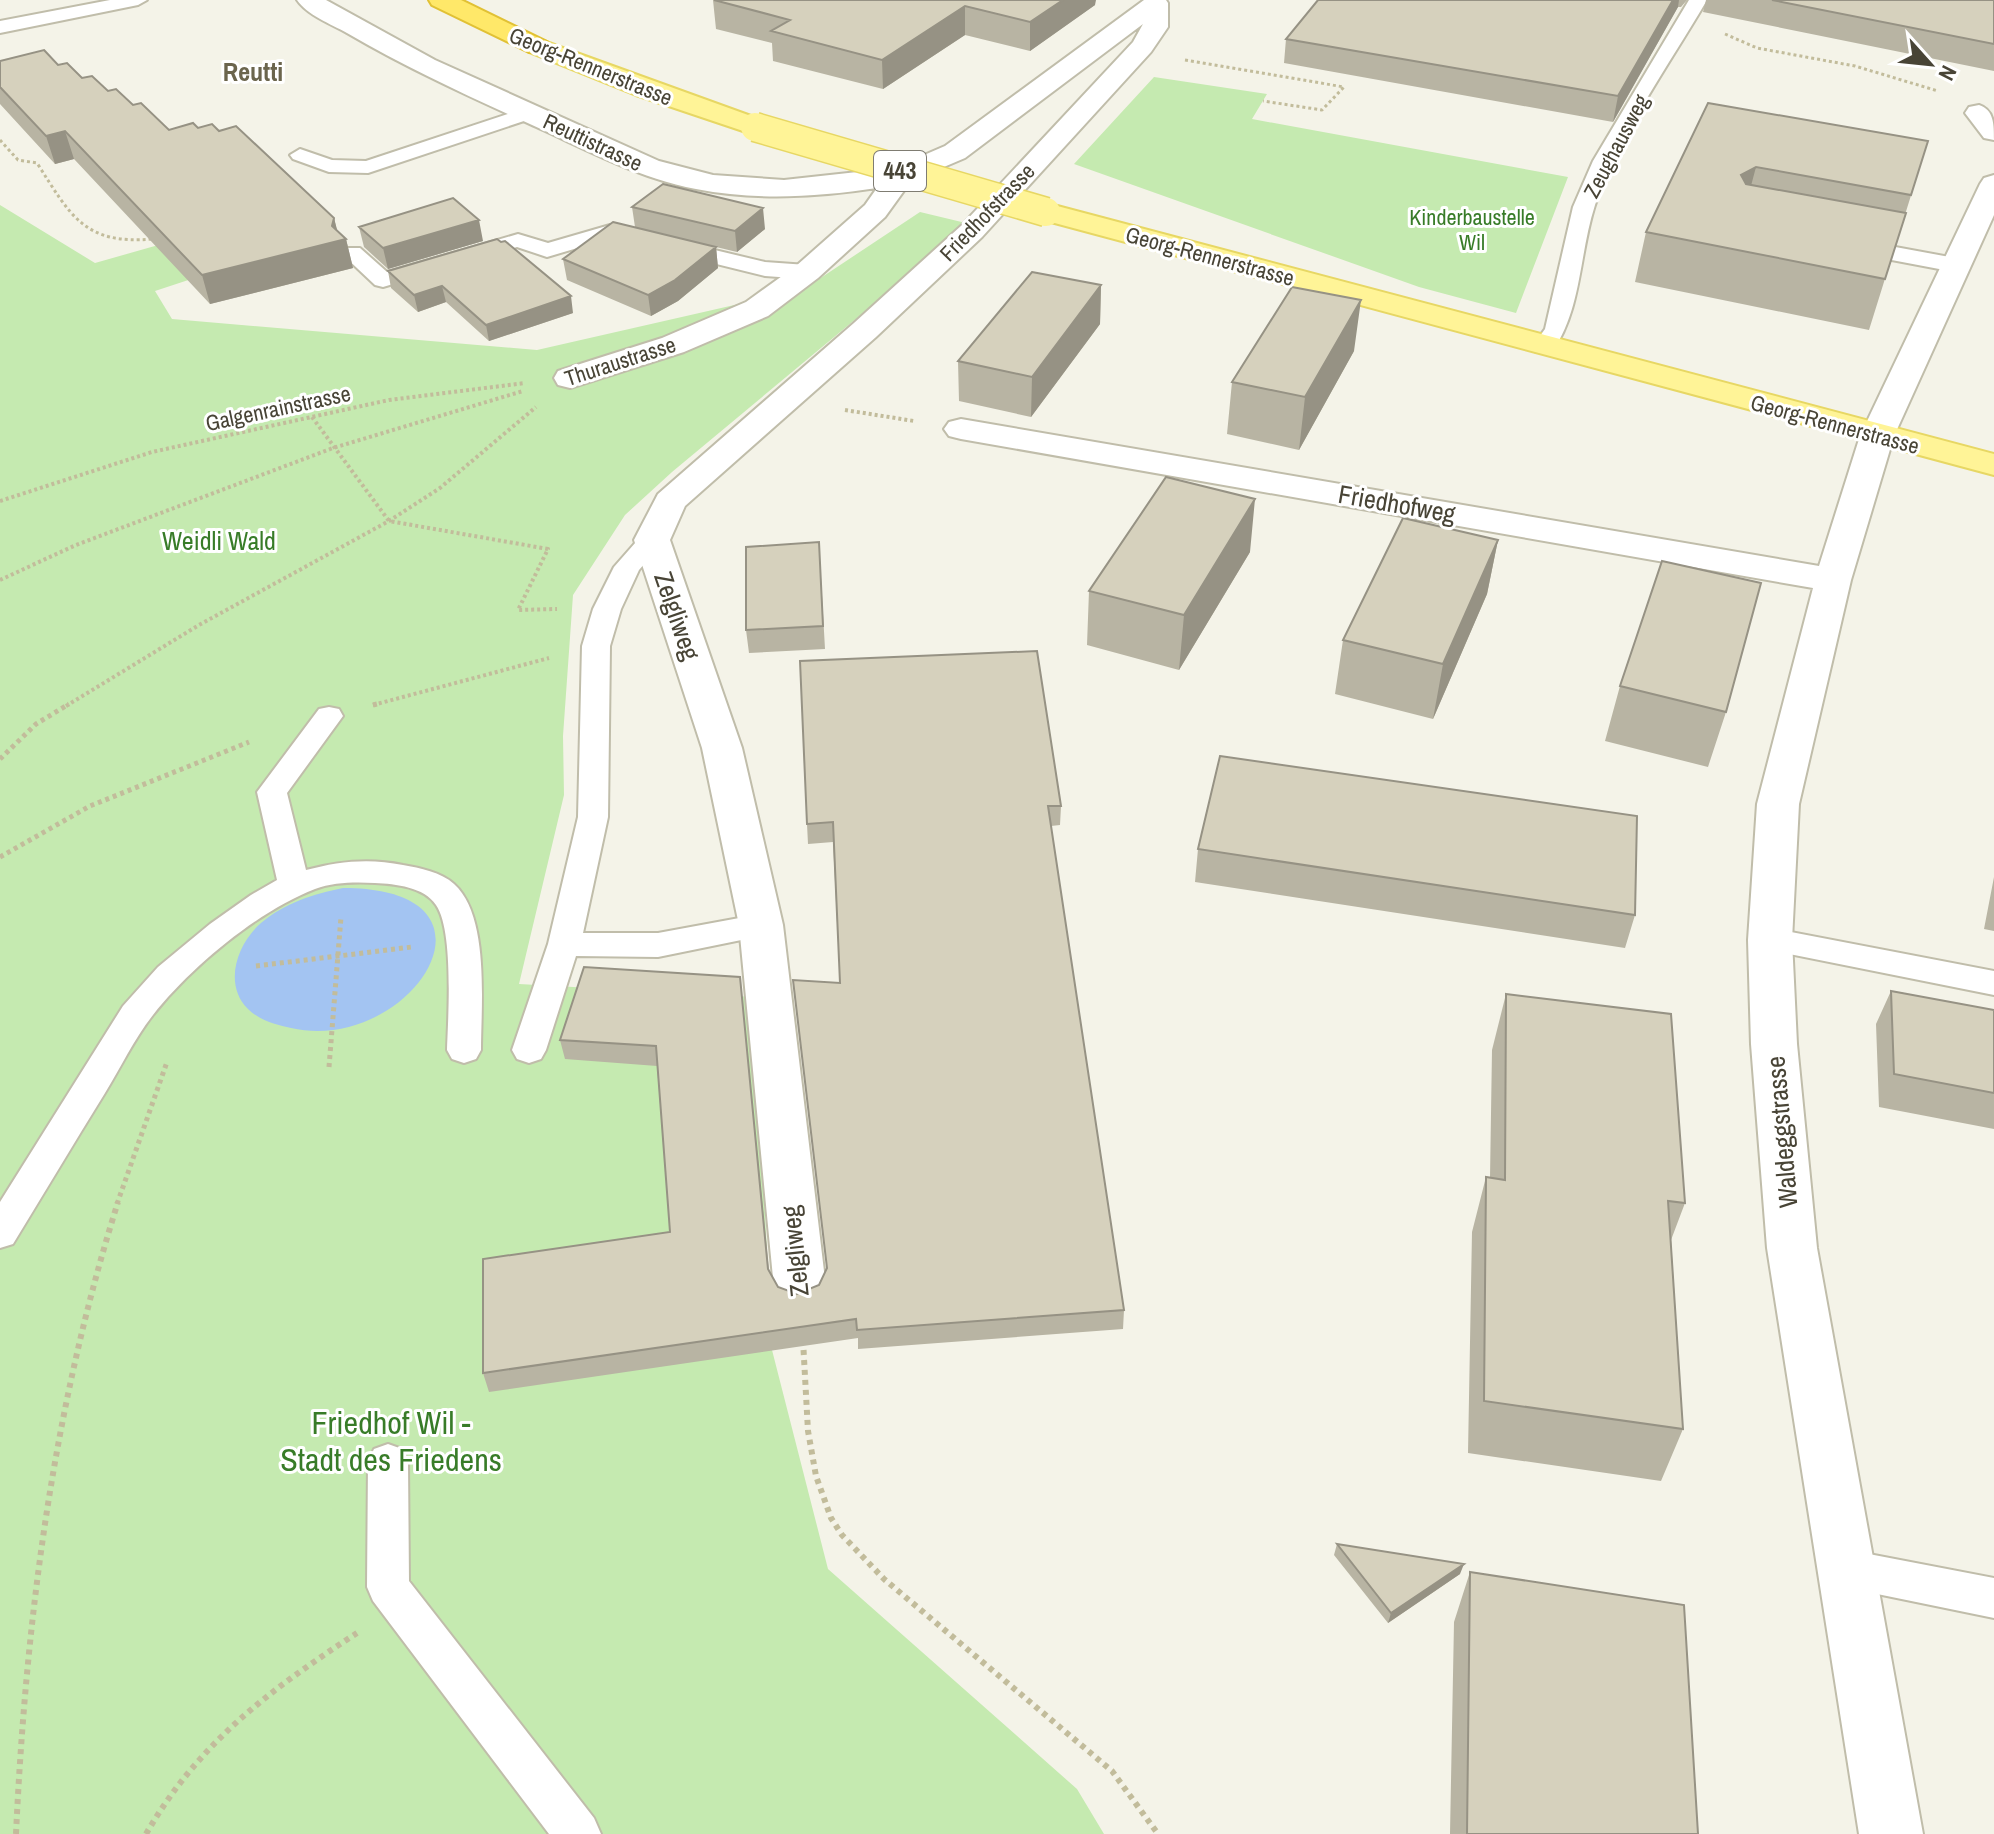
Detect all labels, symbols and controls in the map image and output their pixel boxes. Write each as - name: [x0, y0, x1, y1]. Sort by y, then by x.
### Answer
- street label: Georg-Rennerstrasse: [505, 20, 677, 112]
- north arrow: [1890, 24, 1970, 104]
- district label: Reutti: [223, 54, 283, 89]
- text: N: [1931, 60, 1964, 86]
- street label: Zeughausweg: [1576, 89, 1656, 203]
- street label: Reuttistrasse: [538, 106, 648, 178]
- road number: 443: [874, 151, 926, 191]
- street label: Friedhofstrasse: [933, 156, 1041, 268]
- park label: Kinderbaustelle Wil: [1409, 202, 1535, 257]
- street label: Georg-Rennerstrasse: [1122, 219, 1298, 293]
- street label: Thuraustrasse: [561, 329, 679, 393]
- street label: Galgenrainstrasse: [203, 378, 353, 438]
- street label: Georg-Rennerstrasse: [1747, 387, 1923, 461]
- street label: Friedhofweg: [1336, 476, 1459, 531]
- park label: Weidli Wald: [162, 523, 276, 558]
- street label: Zelgliweg: [646, 567, 709, 665]
- street label: Waldeggstrasse: [1757, 1055, 1806, 1209]
- street label: Zelgliweg: [772, 1204, 817, 1298]
- park label: Friedhof Wil - Stadt des Friedens: [280, 1401, 502, 1481]

